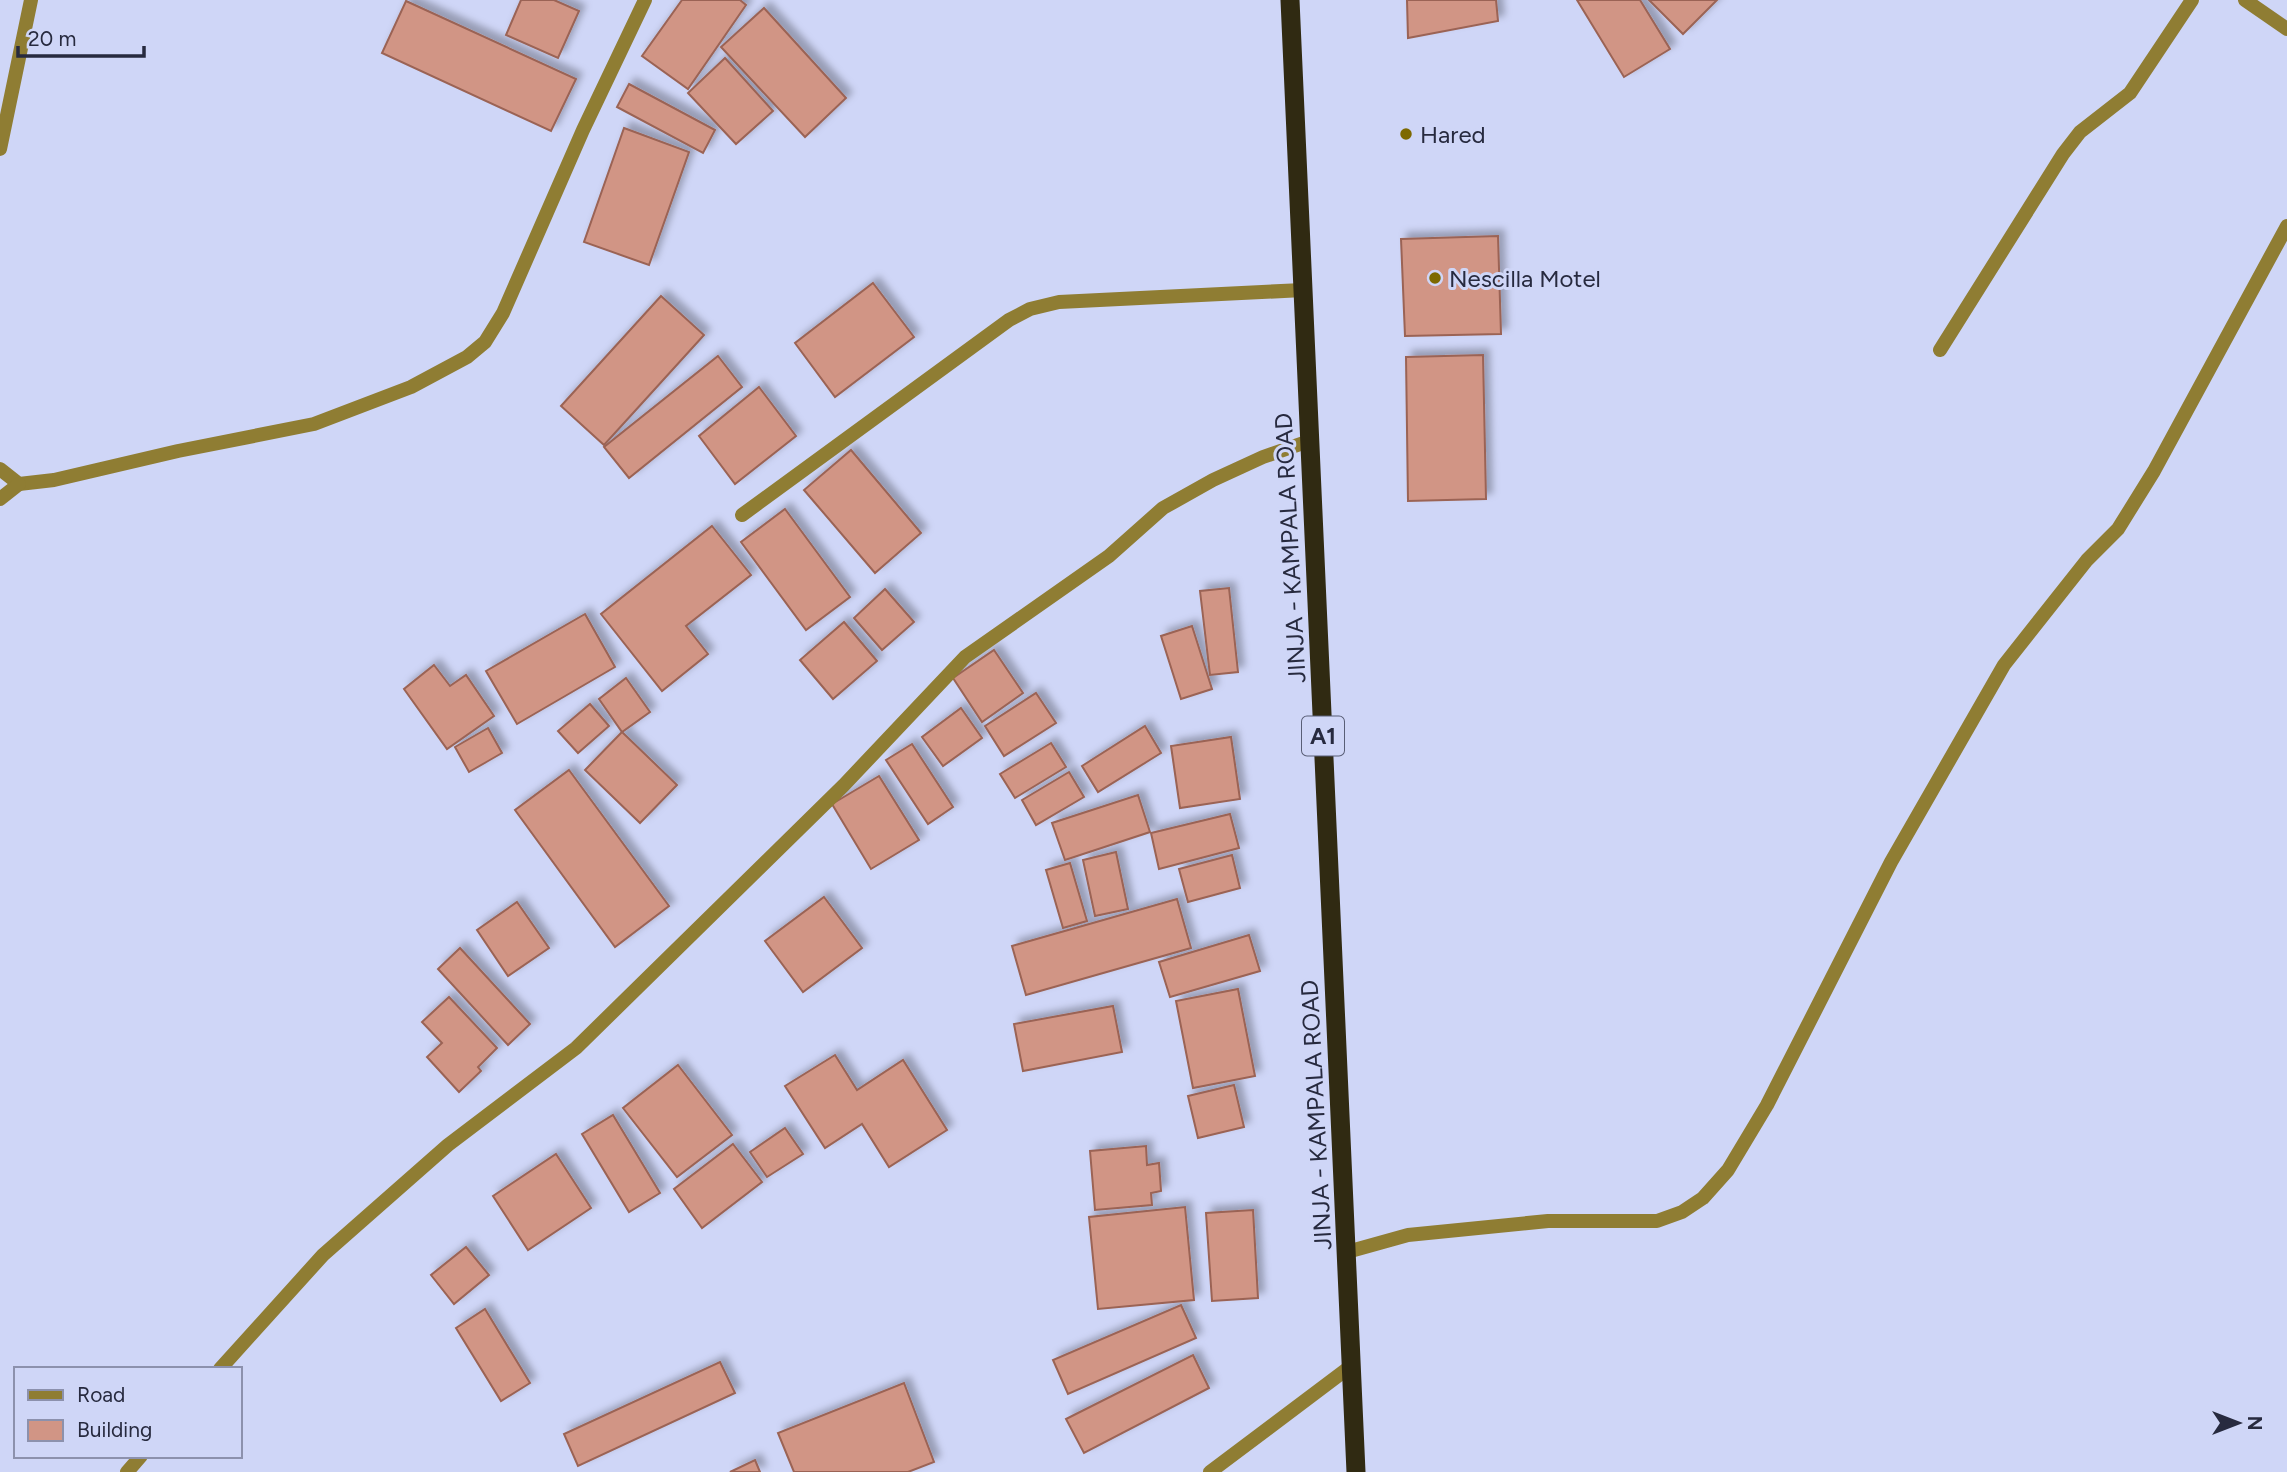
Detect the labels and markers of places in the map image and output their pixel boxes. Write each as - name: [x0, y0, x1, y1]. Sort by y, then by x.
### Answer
- place label: Hared: [1420, 120, 1486, 149]
- marker: Hared: [1398, 126, 1414, 142]
- place label: Nescilla Motel: [1449, 264, 1601, 293]
- marker: Nescilla Motel: [1427, 270, 1443, 286]

